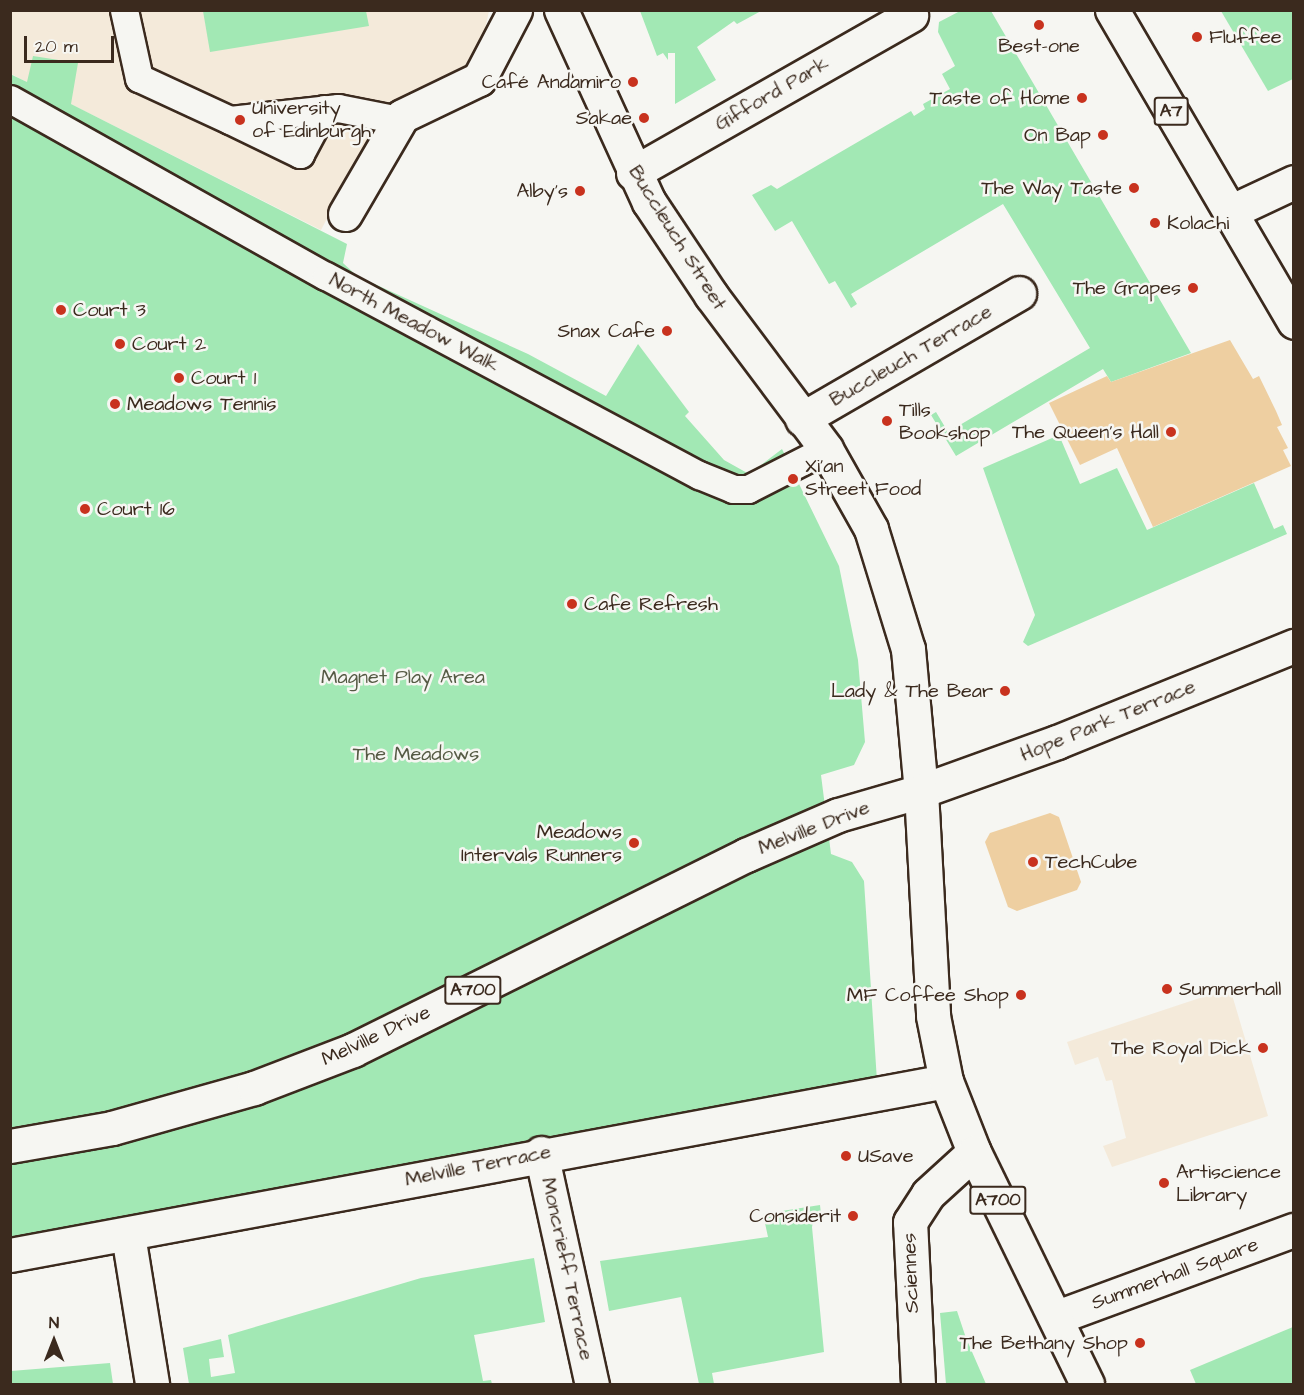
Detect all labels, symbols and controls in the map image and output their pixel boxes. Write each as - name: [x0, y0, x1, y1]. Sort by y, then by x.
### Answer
- marker: Best-one: [1032, 18, 1046, 32]
- scale bar: [27, 24, 117, 62]
- place label: Fluffee: [1209, 25, 1282, 49]
- marker: Fluffee: [1190, 30, 1204, 44]
- text: 20 m: [35, 34, 78, 59]
- place label: Best-one: [998, 34, 1080, 58]
- street label: Gifford Park: [711, 52, 833, 136]
- place label: Café Andamiro: [482, 70, 621, 94]
- marker: Café Andamiro: [626, 75, 640, 89]
- place label: Taste of Home: [930, 86, 1070, 110]
- marker: Taste of Home: [1075, 91, 1089, 105]
- place label: University of Edinburgh: [252, 96, 371, 143]
- road number: A7: [1153, 96, 1189, 126]
- place label: Sakae: [576, 106, 632, 130]
- marker: Sakae: [637, 111, 651, 125]
- marker: University of Edinburgh: [233, 113, 247, 127]
- place label: On Bap: [1024, 123, 1091, 147]
- marker: On Bap: [1096, 128, 1110, 142]
- street label: Buccleuch Street: [623, 161, 731, 315]
- place label: The Way Taste: [981, 176, 1122, 200]
- place label: Alby's: [517, 179, 568, 203]
- marker: The Way Taste: [1127, 181, 1141, 195]
- marker: Alby's: [573, 184, 587, 198]
- place label: Kolachi: [1167, 211, 1229, 235]
- marker: Kolachi: [1148, 216, 1162, 230]
- street label: North Meadow Walk: [325, 268, 503, 378]
- place label: The Grapes: [1073, 276, 1181, 300]
- marker: The Grapes: [1186, 281, 1200, 295]
- place label: Court 3: [73, 298, 146, 322]
- street label: Buccleuch Terrace: [826, 300, 996, 412]
- marker: Court 3: [54, 303, 68, 317]
- place label: Snax Cafe: [558, 319, 655, 343]
- marker: Snax Cafe: [660, 324, 674, 338]
- place label: Court 2: [132, 332, 206, 356]
- marker: Court 2: [113, 337, 127, 351]
- place label: Court 1: [191, 366, 256, 390]
- marker: Court 1: [172, 371, 186, 385]
- place label: Meadows Tennis: [127, 392, 277, 416]
- marker: Meadows Tennis: [108, 397, 122, 411]
- place label: Tills Bookshop: [899, 398, 990, 445]
- marker: Tills Bookshop: [880, 414, 894, 428]
- place label: The Queen's Hall: [1012, 420, 1159, 444]
- marker: The Queen's Hall: [1164, 425, 1178, 439]
- place label: Xi’an Street Food: [805, 455, 921, 502]
- marker: Xi’an Street Food: [786, 472, 800, 486]
- place label: Court 16: [97, 497, 175, 521]
- marker: Court 16: [78, 502, 92, 516]
- place label: Cafe Refresh: [584, 592, 718, 616]
- marker: Cafe Refresh: [565, 597, 579, 611]
- park label: Magnet Play Area: [321, 665, 485, 689]
- street label: Hope Park Terrace: [1017, 675, 1199, 767]
- place label: Lady & The Bear: [831, 679, 993, 703]
- marker: Lady & The Bear: [998, 684, 1012, 698]
- park label: The Meadows: [353, 742, 479, 766]
- street label: Melville Drive: [755, 796, 873, 860]
- place label: Meadows Intervals Runners: [461, 820, 622, 867]
- marker: Meadows Intervals Runners: [627, 836, 641, 850]
- place label: TechCube: [1045, 850, 1137, 874]
- marker: TechCube: [1026, 855, 1040, 869]
- road number: A700: [443, 975, 503, 1005]
- place label: Summerhall: [1179, 977, 1281, 1001]
- marker: Summerhall: [1160, 982, 1174, 996]
- place label: MF Coffee Shop: [847, 983, 1009, 1007]
- marker: MF Coffee Shop: [1014, 988, 1028, 1002]
- street label: Melville Drive: [318, 1000, 434, 1072]
- place label: The Royal Dick: [1111, 1036, 1251, 1060]
- marker: The Royal Dick: [1256, 1041, 1270, 1055]
- street label: Melville Terrace: [403, 1140, 553, 1192]
- place label: USave: [858, 1144, 913, 1168]
- marker: USave: [839, 1149, 853, 1163]
- place label: Artiscience Library: [1176, 1160, 1281, 1207]
- street label: Moncrieff Terrace: [536, 1175, 598, 1363]
- marker: Artiscience Library: [1157, 1176, 1171, 1190]
- road number: A700: [968, 1185, 1028, 1215]
- place label: Considerit: [749, 1204, 841, 1228]
- marker: Considerit: [846, 1209, 860, 1223]
- street label: Sciennes: [898, 1232, 924, 1314]
- street label: Summerhall Square: [1088, 1233, 1262, 1315]
- north arrow: [24, 1311, 84, 1371]
- text: N: [49, 1312, 59, 1334]
- place label: The Bethany Shop: [959, 1331, 1128, 1355]
- marker: The Bethany Shop: [1133, 1336, 1147, 1350]

